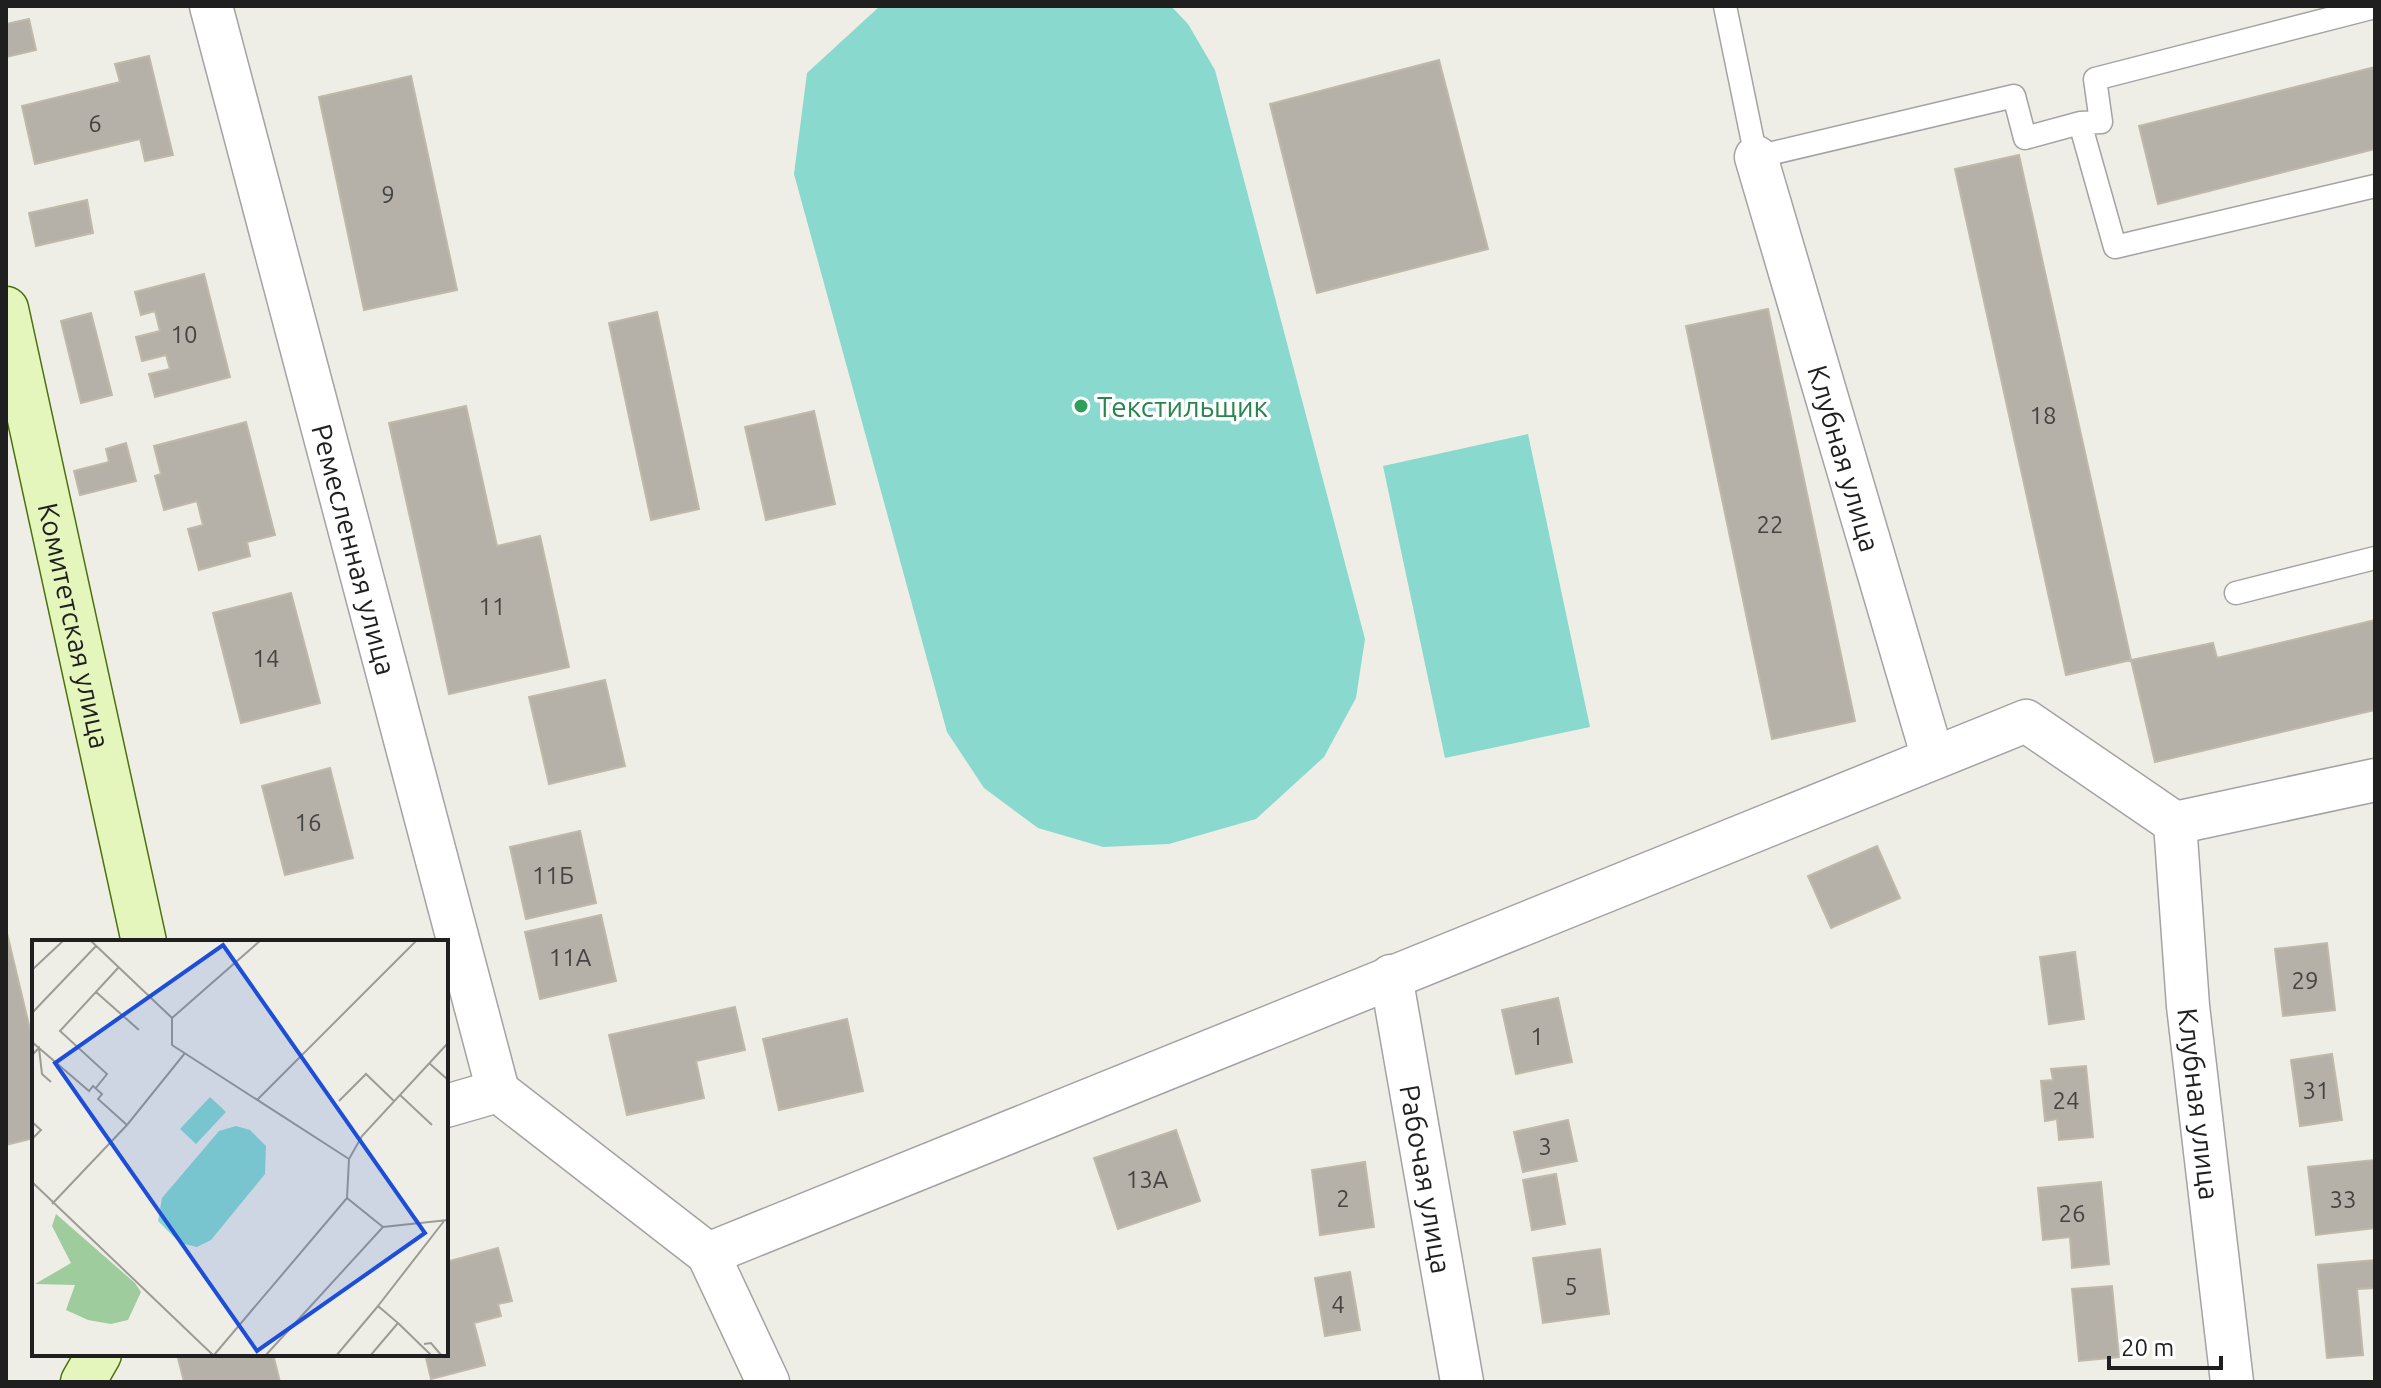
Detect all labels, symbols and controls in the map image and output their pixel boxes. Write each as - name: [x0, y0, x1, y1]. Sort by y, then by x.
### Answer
- house number: 6: [88, 110, 102, 137]
- house number: 9: [381, 181, 395, 208]
- house number: 10: [170, 321, 198, 348]
- street label: Клубная улица: [1803, 361, 1887, 555]
- place label: Текстильщик: [1097, 391, 1268, 422]
- marker: Текстильщик: [1072, 397, 1090, 415]
- house number: 18: [2029, 402, 2057, 429]
- street label: Ремесленная улица: [307, 421, 403, 678]
- street label: Комитетская улица: [33, 500, 117, 751]
- house number: 22: [1756, 511, 1784, 538]
- house number: 11: [478, 593, 506, 620]
- house number: 14: [252, 645, 280, 672]
- house number: 16: [294, 809, 322, 836]
- house number: 11Б: [532, 862, 574, 889]
- inset map: [32, 940, 448, 1356]
- house number: 11А: [549, 944, 592, 971]
- house number: 29: [2291, 967, 2319, 994]
- street label: Клубная улица: [2173, 1006, 2226, 1202]
- house number: 1: [1530, 1023, 1544, 1050]
- house number: 31: [2302, 1077, 2330, 1104]
- street label: Рабочая улица: [1395, 1082, 1458, 1276]
- house number: 24: [2052, 1087, 2080, 1114]
- house number: 3: [1538, 1133, 1552, 1160]
- house number: 13А: [1126, 1166, 1169, 1193]
- house number: 2: [1336, 1185, 1350, 1212]
- house number: 33: [2329, 1186, 2357, 1213]
- house number: 26: [2058, 1200, 2086, 1227]
- house number: 5: [1564, 1273, 1578, 1300]
- house number: 4: [1331, 1291, 1345, 1318]
- scale bar: [2109, 1320, 2221, 1370]
- text: 20 m: [2121, 1334, 2174, 1361]

